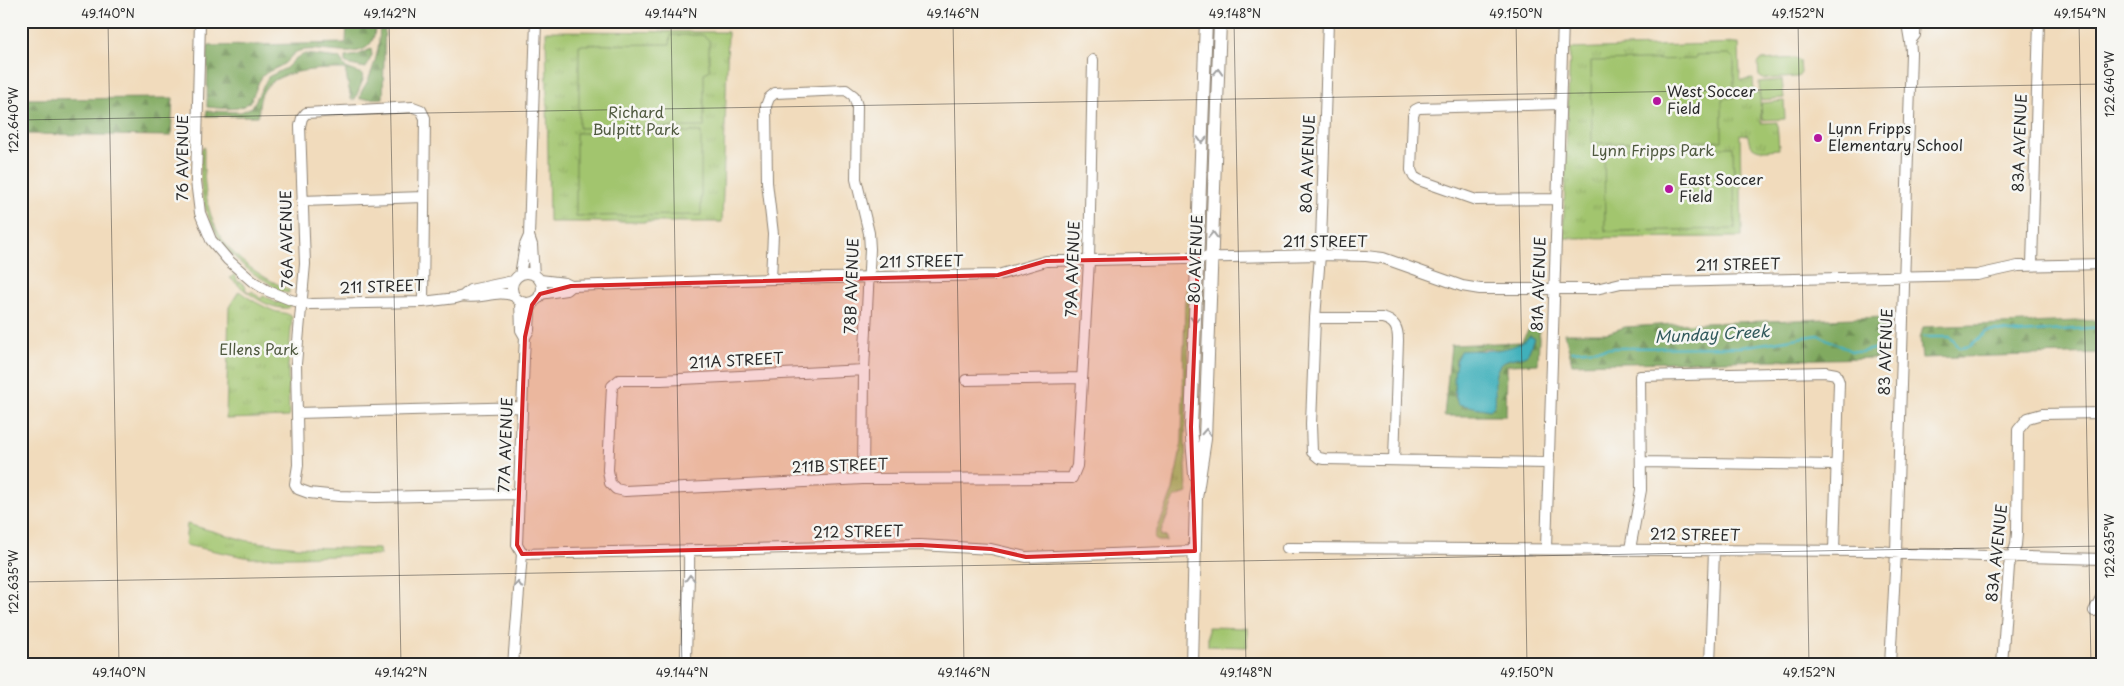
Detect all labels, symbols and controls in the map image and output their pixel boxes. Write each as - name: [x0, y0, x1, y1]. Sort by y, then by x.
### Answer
- text: 49.140°N: [81, 4, 135, 22]
- text: 49.142°N: [364, 4, 416, 22]
- text: 49.144°N: [645, 4, 697, 22]
- text: 49.146°N: [927, 4, 980, 22]
- text: 49.148°N: [1209, 4, 1261, 22]
- text: 49.150°N: [1489, 4, 1543, 22]
- text: 49.152°N: [1772, 4, 1824, 22]
- text: 49.154°N: [2054, 4, 2106, 22]
- text: 122.640°W: [2100, 50, 2118, 117]
- one-way arrow: [1213, 68, 1223, 76]
- place label: West Soccer Field: [1667, 79, 1757, 119]
- text: 122.640°W: [4, 86, 22, 153]
- street label: 83A AVENUE: [2005, 93, 2032, 193]
- marker: West Soccer Field: [1651, 95, 1663, 107]
- park label: Richard Bulpitt Park: [592, 100, 680, 140]
- street label: 80A AVENUE: [1293, 114, 1320, 214]
- street label: 76 AVENUE: [170, 115, 193, 201]
- place label: Lynn Fripps Elementary School: [1828, 116, 1963, 156]
- marker: Lynn Fripps Elementary School: [1812, 132, 1824, 144]
- one-way arrow: [1197, 136, 1207, 144]
- park label: Lynn Fripps Park: [1592, 138, 1714, 161]
- place label: East Soccer Field: [1679, 167, 1763, 207]
- marker: East Soccer Field: [1663, 183, 1675, 195]
- street label: 76A AVENUE: [273, 190, 298, 288]
- street label: 80 AVENUE: [1181, 214, 1208, 304]
- street label: 79A AVENUE: [1058, 220, 1085, 318]
- street label: 211 STREET: [1283, 229, 1368, 252]
- one-way arrow: [1207, 231, 1218, 239]
- street label: 81A AVENUE: [1524, 236, 1551, 332]
- street label: 78B AVENUE: [837, 237, 864, 334]
- street label: 211 STREET: [878, 248, 964, 273]
- street label: 211 STREET: [1695, 251, 1781, 276]
- street label: 211 STREET: [339, 273, 425, 298]
- street label: 83 AVENUE: [1871, 308, 1898, 396]
- one-way arrow: [1190, 316, 1201, 324]
- water label: Munday Creek: [1654, 318, 1771, 348]
- park label: Ellens Park: [219, 337, 299, 360]
- street label: 211A STREET: [688, 345, 785, 373]
- street label: 77A AVENUE: [491, 397, 518, 493]
- one-way arrow: [1200, 428, 1211, 436]
- street label: 211B STREET: [791, 451, 889, 478]
- street label: 83A AVENUE: [1979, 503, 2012, 603]
- text: 122.635°W: [2100, 513, 2118, 578]
- street label: 212 STREET: [813, 518, 904, 543]
- street label: 212 STREET: [1650, 521, 1741, 546]
- text: 122.635°W: [4, 549, 22, 614]
- one-way arrow: [684, 574, 695, 582]
- one-way arrow: [513, 581, 524, 589]
- text: 49.140°N: [92, 663, 146, 681]
- text: 49.142°N: [375, 663, 427, 681]
- text: 49.144°N: [656, 663, 708, 681]
- text: 49.146°N: [938, 663, 991, 681]
- text: 49.148°N: [1220, 663, 1272, 681]
- text: 49.150°N: [1500, 663, 1554, 681]
- text: 49.152°N: [1783, 663, 1835, 681]

